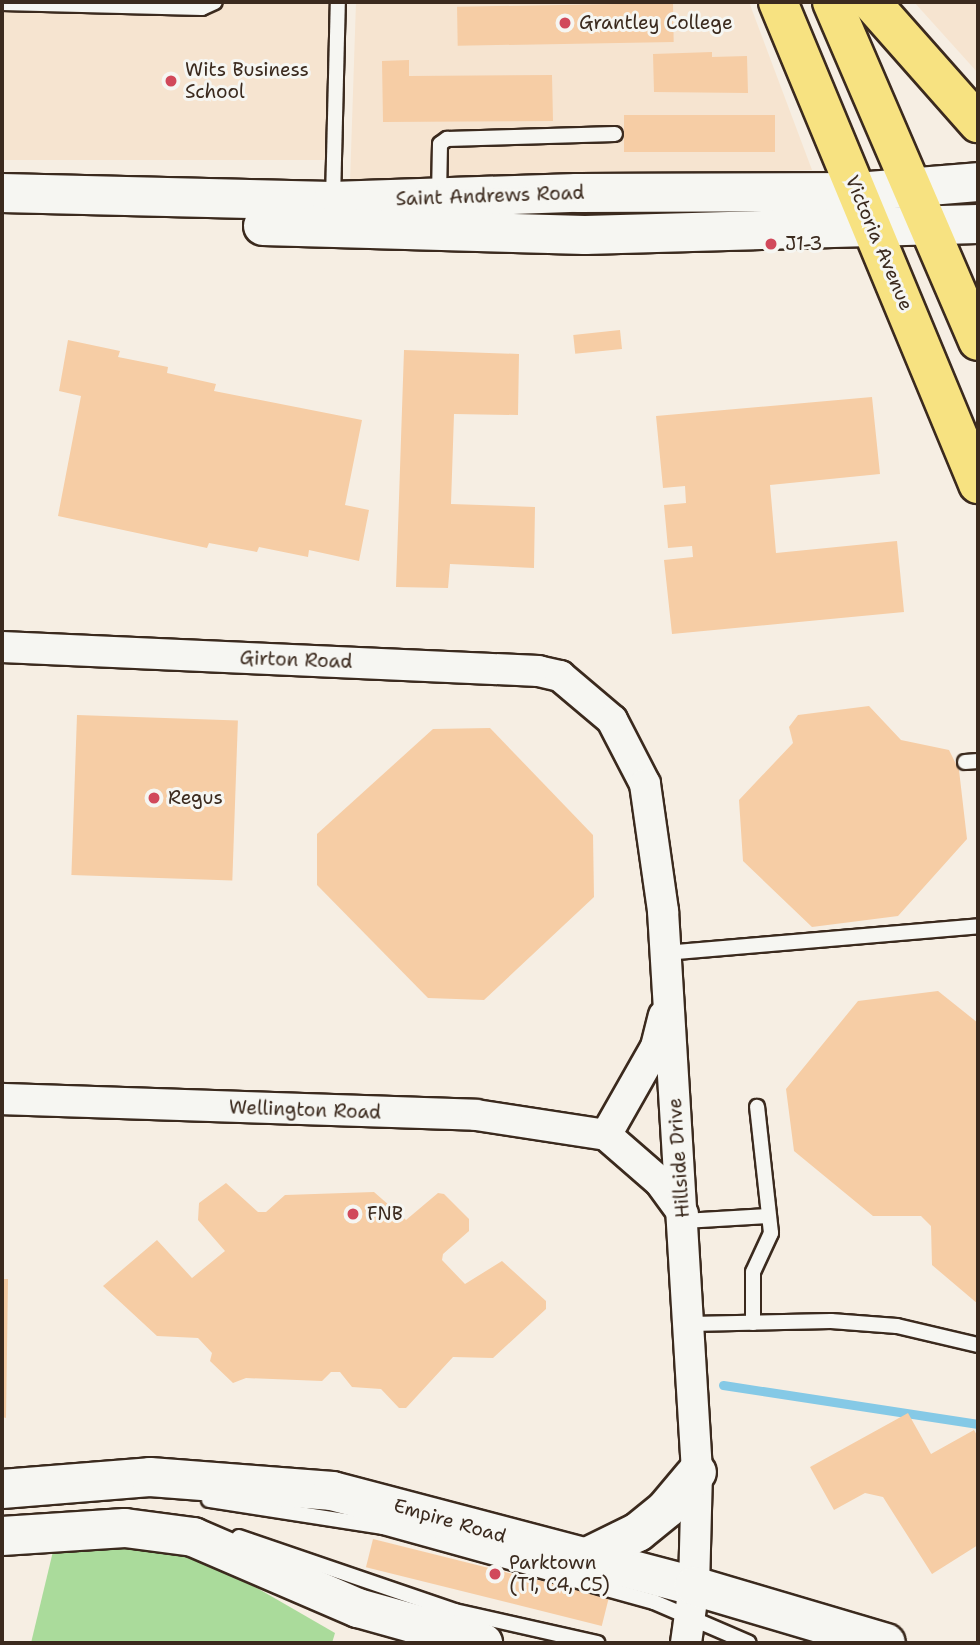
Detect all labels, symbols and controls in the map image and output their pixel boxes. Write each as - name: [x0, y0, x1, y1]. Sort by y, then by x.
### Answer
- place label: Grantley College: [579, 12, 733, 34]
- marker: Grantley College: [557, 15, 573, 31]
- place label: Wits Business School: [185, 59, 309, 103]
- marker: Wits Business School: [163, 73, 179, 89]
- street label: Victoria Avenue: [840, 172, 918, 314]
- street label: Saint Andrews Road: [395, 181, 585, 211]
- place label: J1-3: [785, 233, 823, 255]
- marker: J1-3: [763, 236, 779, 252]
- street label: Girton Road: [239, 647, 353, 673]
- place label: Regus: [168, 787, 223, 809]
- marker: Regus: [146, 790, 162, 806]
- street label: Wellington Road: [228, 1096, 382, 1124]
- street label: Hillside Drive: [663, 1097, 695, 1219]
- place label: FNB: [367, 1203, 403, 1225]
- marker: FNB: [345, 1206, 361, 1222]
- street label: Empire Road: [391, 1494, 509, 1548]
- place label: Parktown (T1, C4, C5): [509, 1552, 610, 1596]
- marker: Parktown (T1, C4, C5): [487, 1566, 503, 1582]

